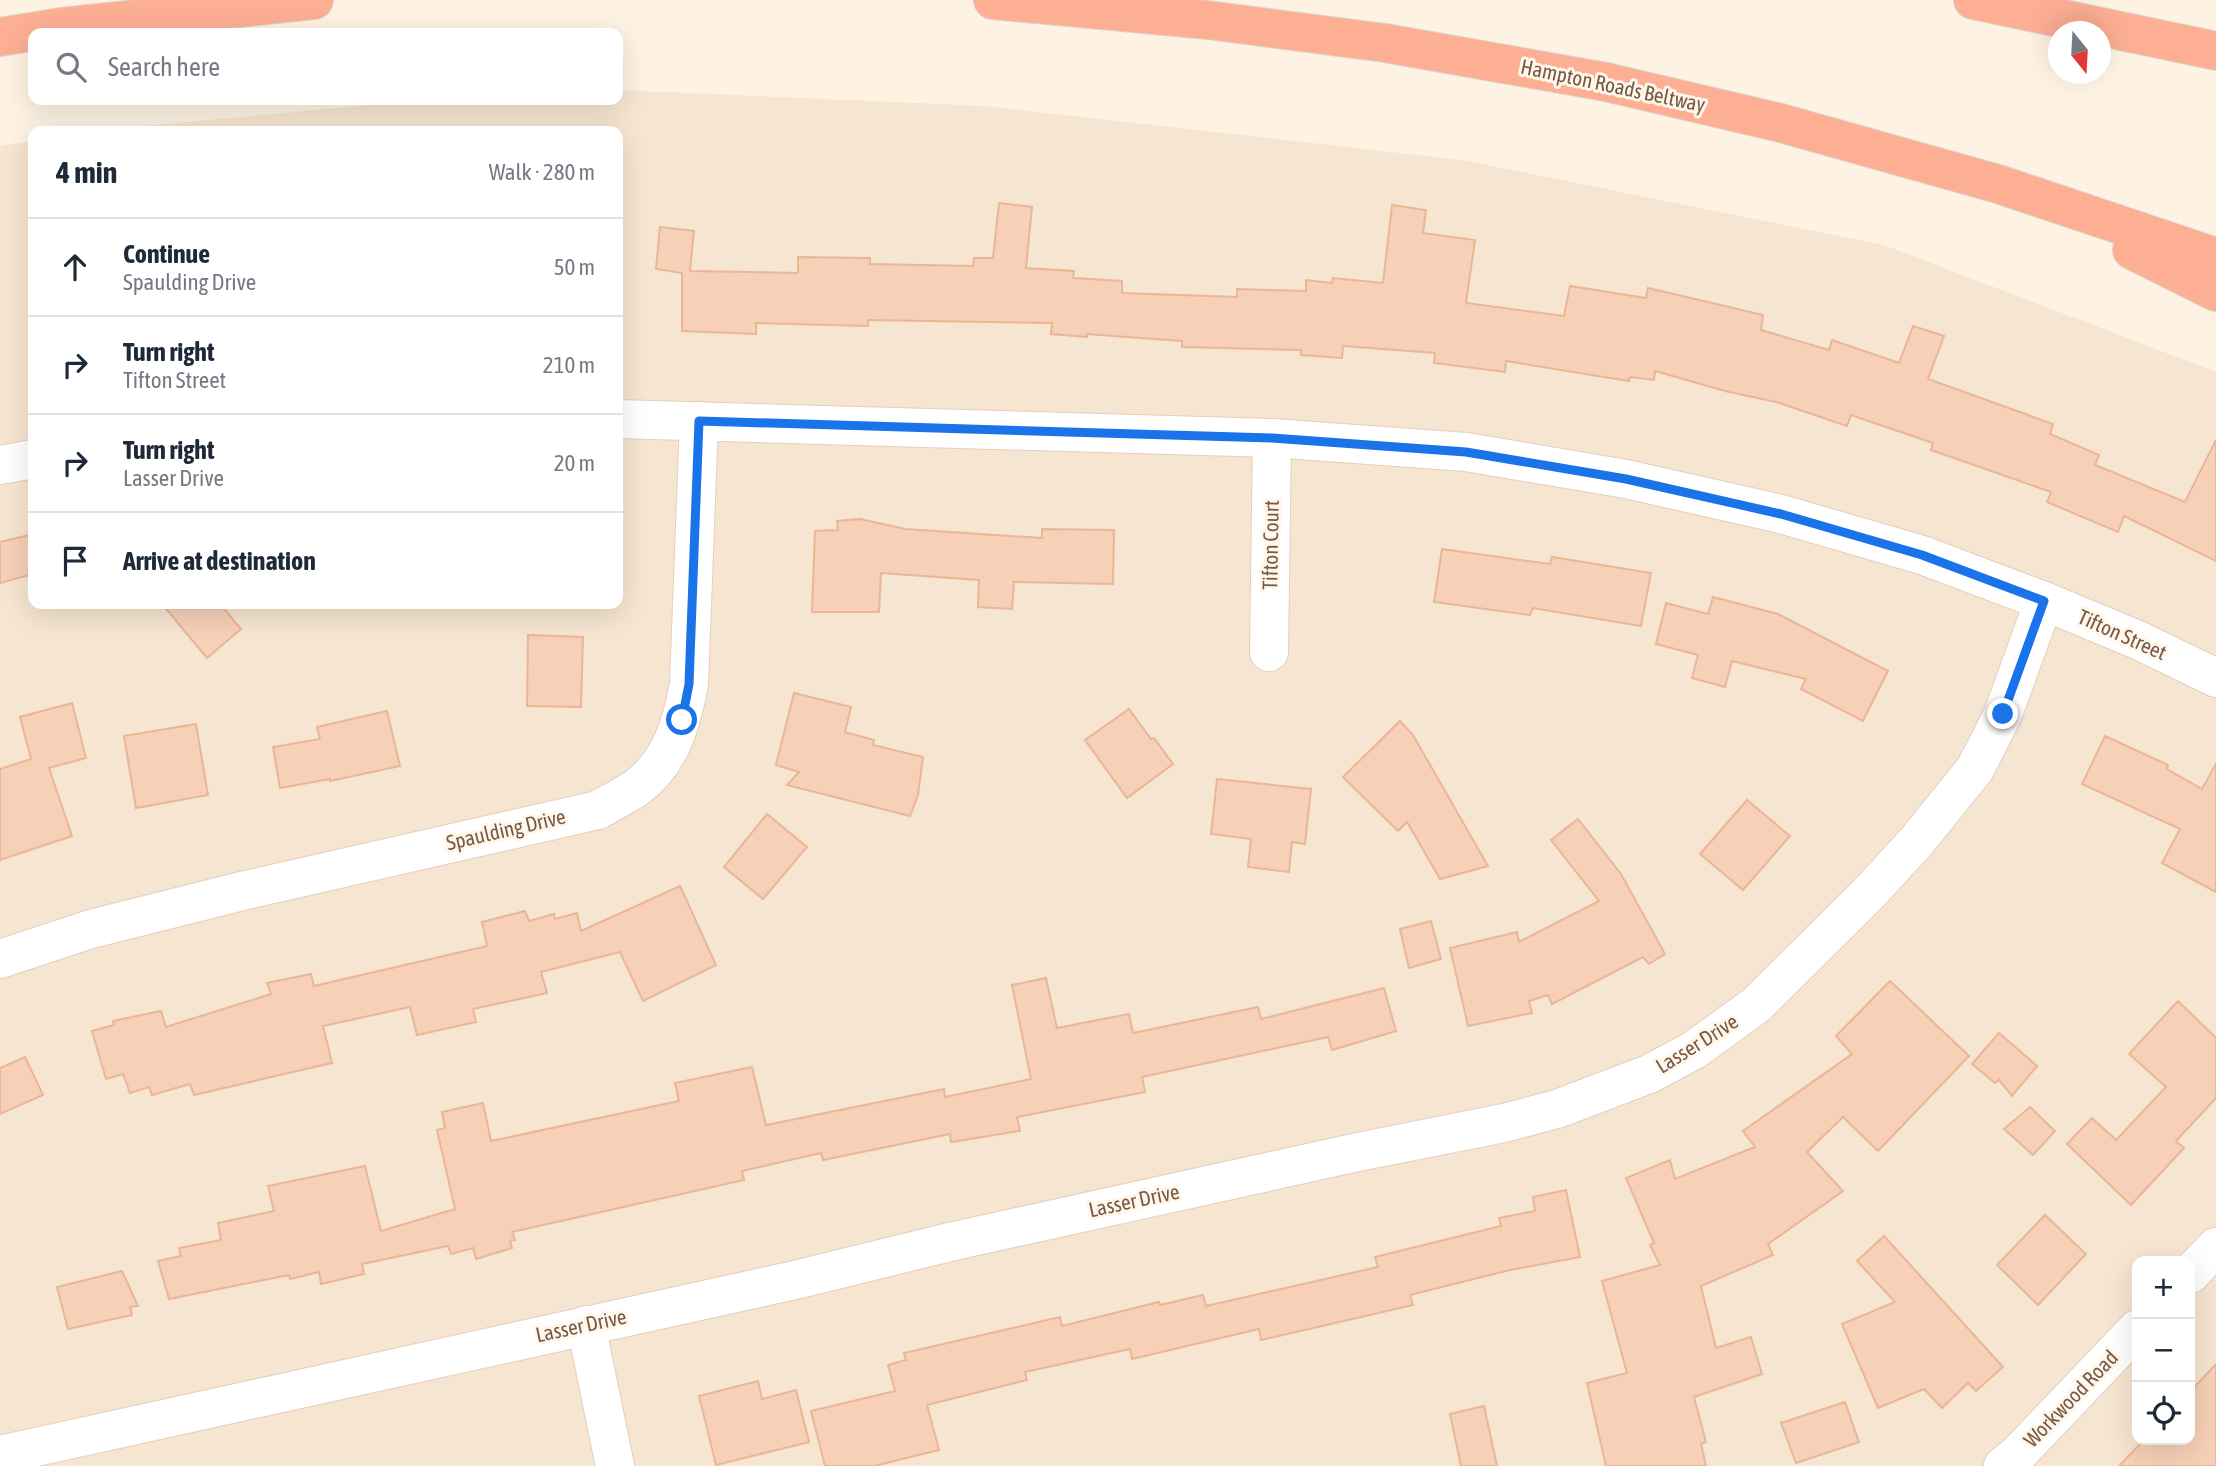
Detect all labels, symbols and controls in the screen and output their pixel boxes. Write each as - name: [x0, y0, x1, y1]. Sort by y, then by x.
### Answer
- north arrow: [2048, 21, 2111, 84]
- search box: [28, 28, 623, 105]
- icon: search: [52, 48, 90, 86]
- text: Search here: [108, 52, 220, 82]
- street label: Hampton Roads Beltway: [1519, 54, 1708, 116]
- text: 4 min: [56, 155, 117, 189]
- text: Walk · 280 m: [489, 159, 595, 185]
- text: Continue: [123, 239, 210, 269]
- icon: ahead: [56, 248, 94, 286]
- text: 50 m: [554, 254, 595, 280]
- text: Spaulding Drive: [123, 269, 256, 295]
- text: Turn right: [123, 337, 214, 367]
- icon: right: [56, 346, 94, 384]
- text: 210 m: [543, 352, 595, 378]
- text: Tifton Street: [123, 367, 226, 393]
- text: Turn right: [123, 435, 214, 465]
- icon: right: [56, 444, 94, 482]
- text: 20 m: [554, 450, 595, 476]
- text: Lasser Drive: [123, 465, 224, 491]
- street label: Tifton Court: [1257, 500, 1283, 590]
- icon: arrive: [56, 542, 94, 580]
- text: Arrive at destination: [123, 546, 316, 576]
- street label: Tifton Street: [2074, 604, 2170, 664]
- route end: [1987, 698, 2018, 729]
- route start: [666, 704, 697, 735]
- street label: Spaulding Drive: [444, 804, 568, 854]
- street label: Lasser Drive: [1651, 1009, 1742, 1078]
- street label: Lasser Drive: [1086, 1179, 1181, 1221]
- map controls: [2132, 1256, 2195, 1445]
- button: +: [2132, 1256, 2195, 1319]
- street label: Lasser Drive: [533, 1304, 628, 1346]
- button: −: [2132, 1319, 2195, 1382]
- street label: Workwood Road: [2018, 1345, 2122, 1452]
- button: locate: [2132, 1382, 2195, 1445]

